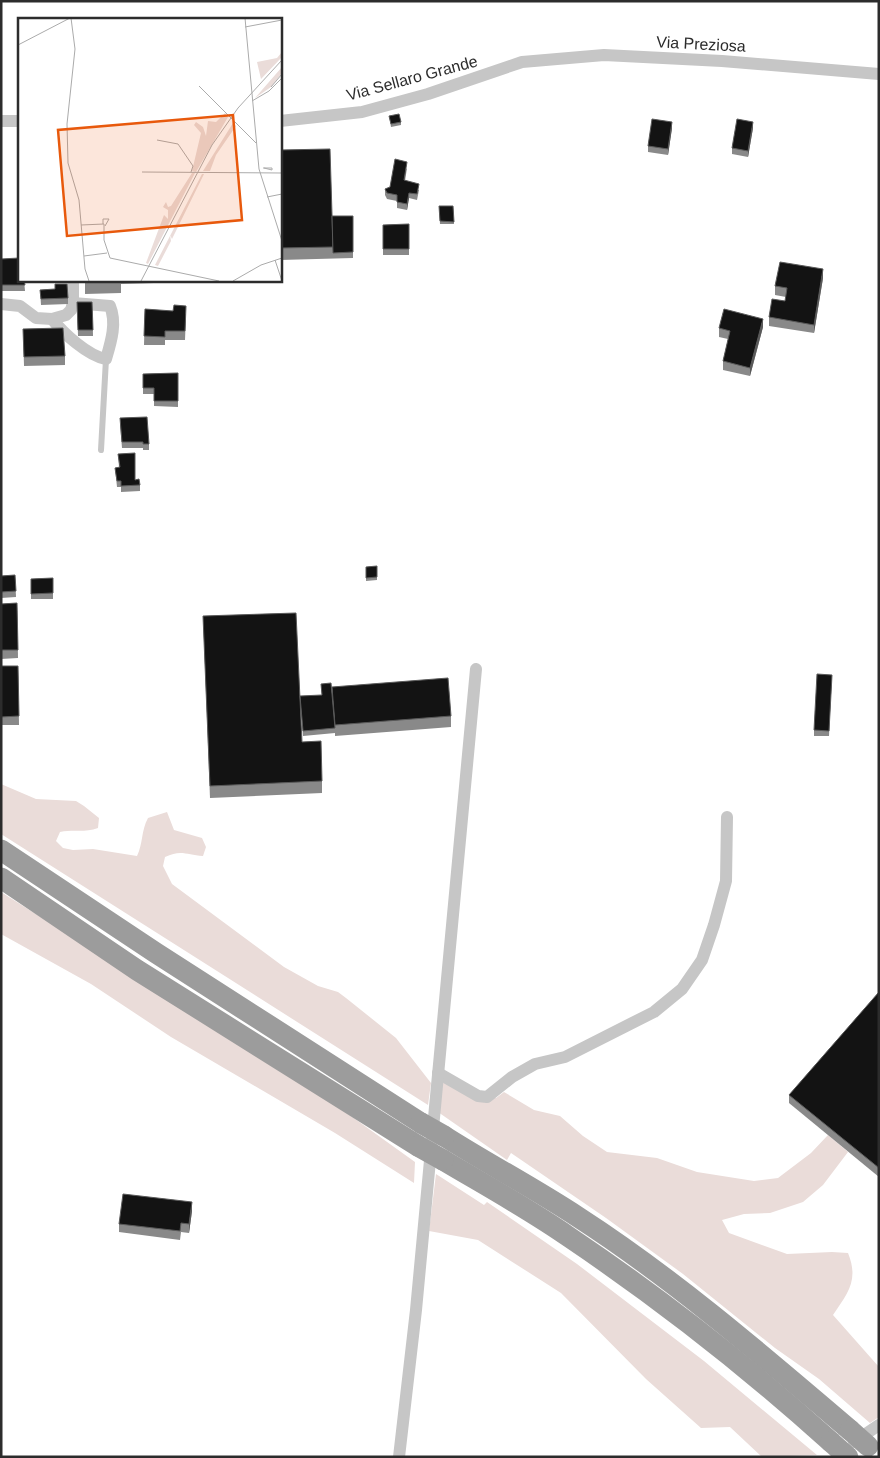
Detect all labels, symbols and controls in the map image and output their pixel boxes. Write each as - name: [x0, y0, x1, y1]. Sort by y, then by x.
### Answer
- inset map: [18, 18, 281, 281]
- street label: Via Preziosa: [656, 33, 746, 55]
- street label: Via Sellaro Grande: [345, 52, 479, 104]

